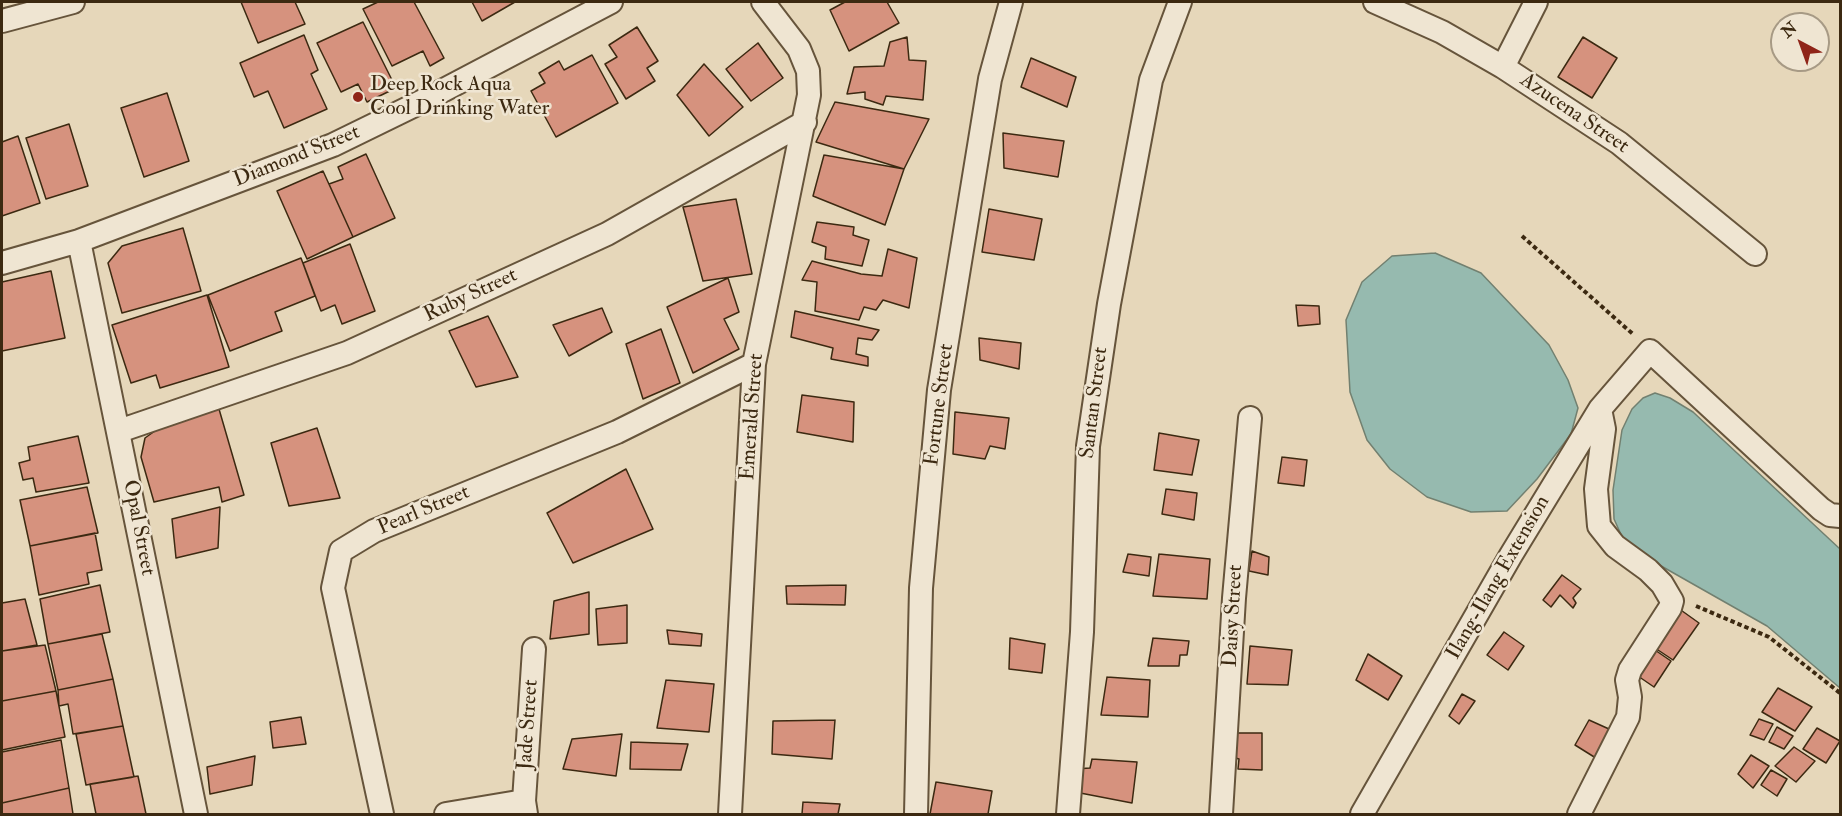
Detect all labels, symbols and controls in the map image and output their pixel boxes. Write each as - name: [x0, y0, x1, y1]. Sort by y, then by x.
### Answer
- north arrow: [1770, 12, 1830, 72]
- text: N: [1778, 18, 1801, 42]
- street label: Azucena Street: [1515, 68, 1633, 160]
- place label: Deep Rock Aqua Cool Drinking Water: [370, 72, 549, 122]
- marker: Deep Rock Aqua Cool Drinking Water: [351, 90, 365, 104]
- street label: Diamond Street: [230, 120, 364, 194]
- street label: Ruby Street: [420, 263, 522, 329]
- street label: Fortune Street: [920, 342, 960, 468]
- street label: Santan Street: [1076, 346, 1114, 460]
- street label: Emerald Street: [736, 353, 770, 481]
- street label: Opal Street: [116, 478, 160, 578]
- street label: Pearl Street: [374, 480, 474, 542]
- street label: Ilang-Ilang Extension: [1442, 492, 1556, 664]
- street label: Daisy Street: [1219, 564, 1249, 668]
- street label: Jade Street: [513, 679, 545, 771]

